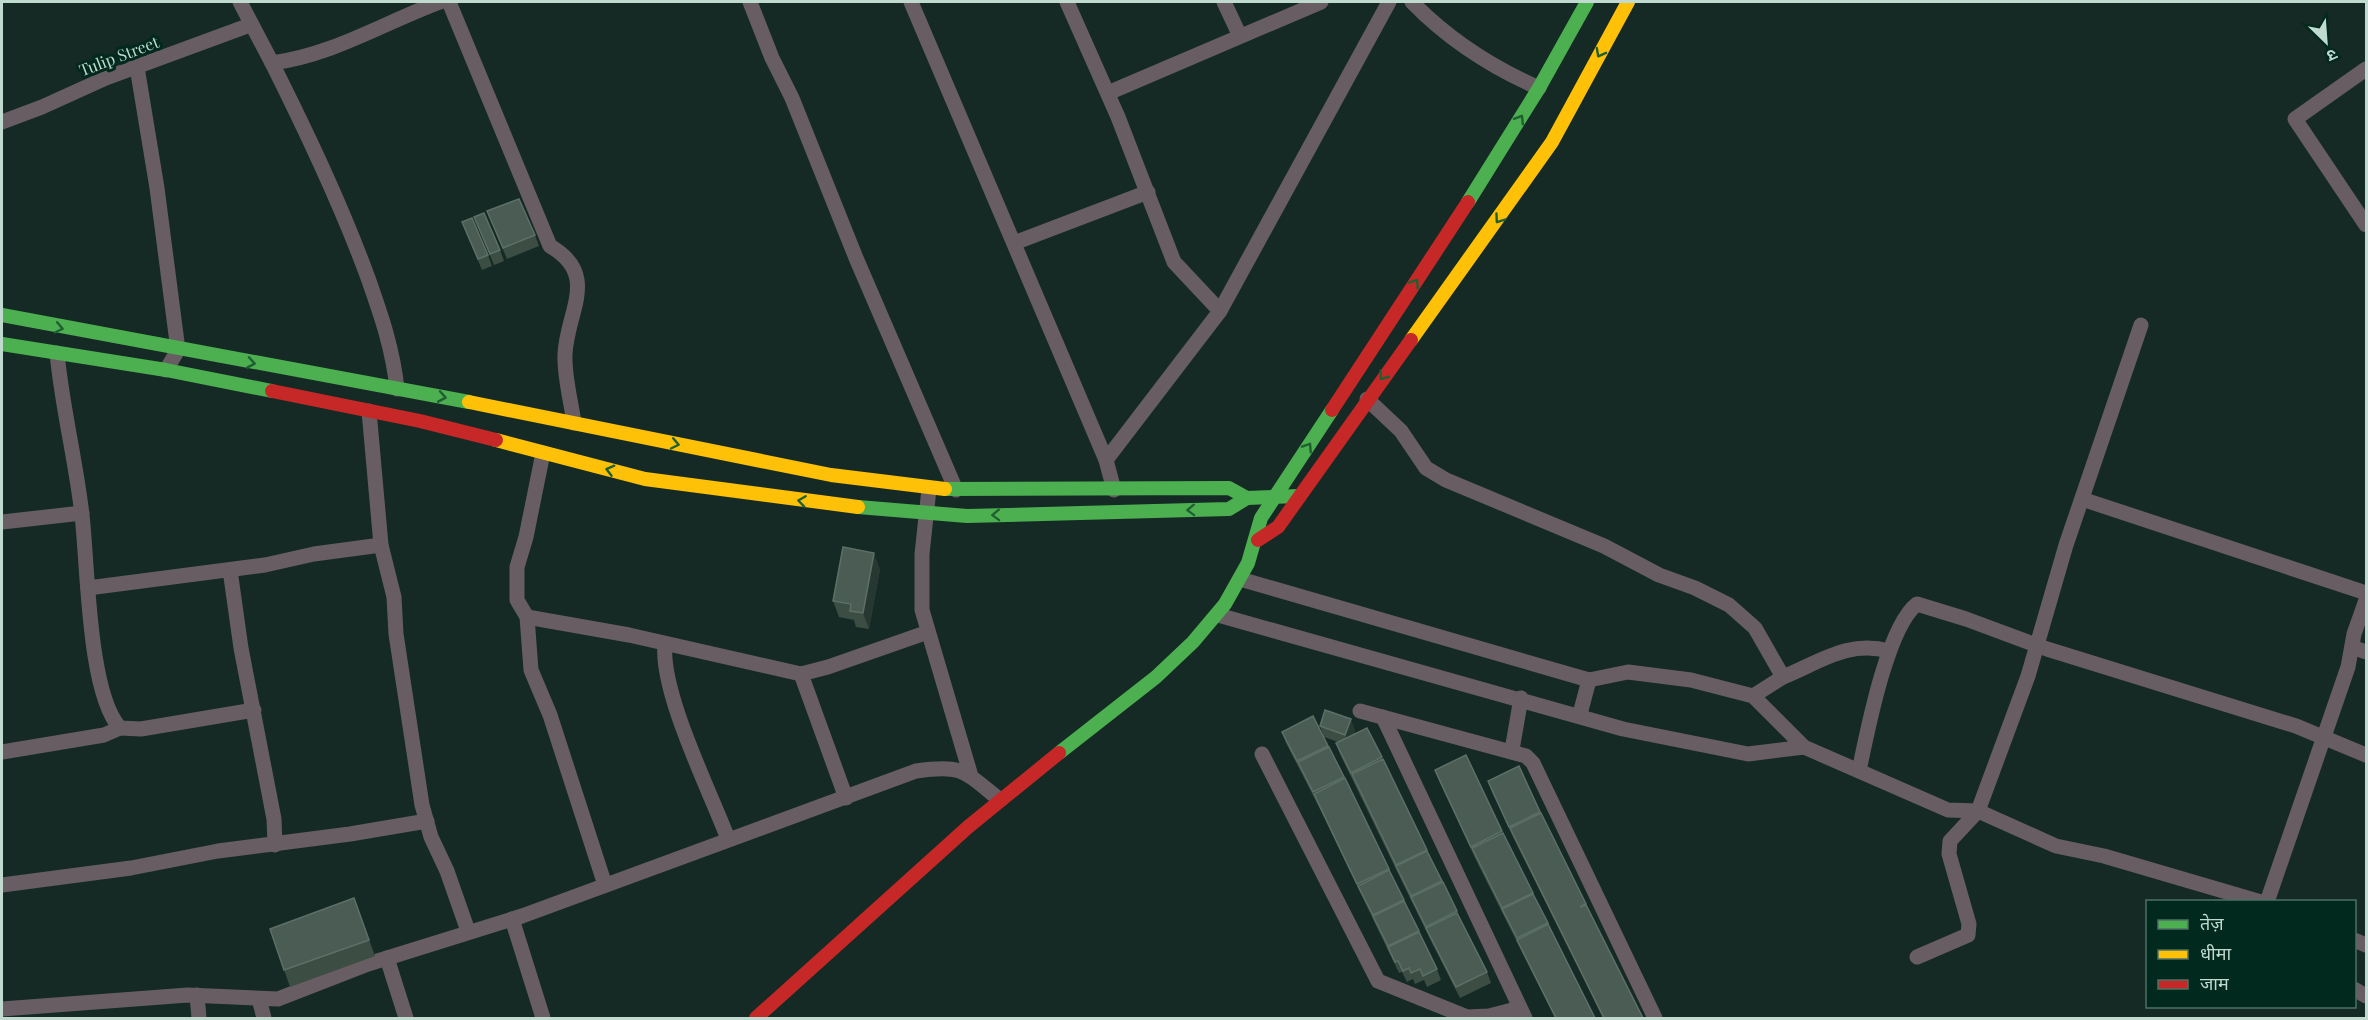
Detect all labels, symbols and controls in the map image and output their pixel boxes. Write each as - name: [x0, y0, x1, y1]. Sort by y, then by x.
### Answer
- north arrow: [2296, 12, 2356, 72]
- street label: Tulip Street: [76, 31, 162, 80]
- text: उ: [2323, 45, 2341, 68]
- one-way arrow: [1596, 47, 1607, 57]
- one-way arrow: [1513, 115, 1524, 126]
- one-way arrow: [1495, 212, 1506, 223]
- one-way arrow: [1408, 279, 1419, 290]
- one-way arrow: [53, 320, 63, 333]
- one-way arrow: [245, 356, 255, 369]
- one-way arrow: [1380, 370, 1391, 381]
- one-way arrow: [437, 390, 447, 403]
- one-way arrow: [669, 437, 679, 450]
- one-way arrow: [1301, 442, 1312, 453]
- one-way arrow: [605, 465, 615, 477]
- one-way arrow: [797, 495, 807, 507]
- one-way arrow: [1187, 503, 1196, 516]
- one-way arrow: [992, 509, 1001, 521]
- legend: [2146, 900, 2356, 1008]
- text: तेज़: [2200, 911, 2224, 935]
- text: धीमा: [2200, 941, 2231, 965]
- text: जाम: [2200, 971, 2230, 995]

